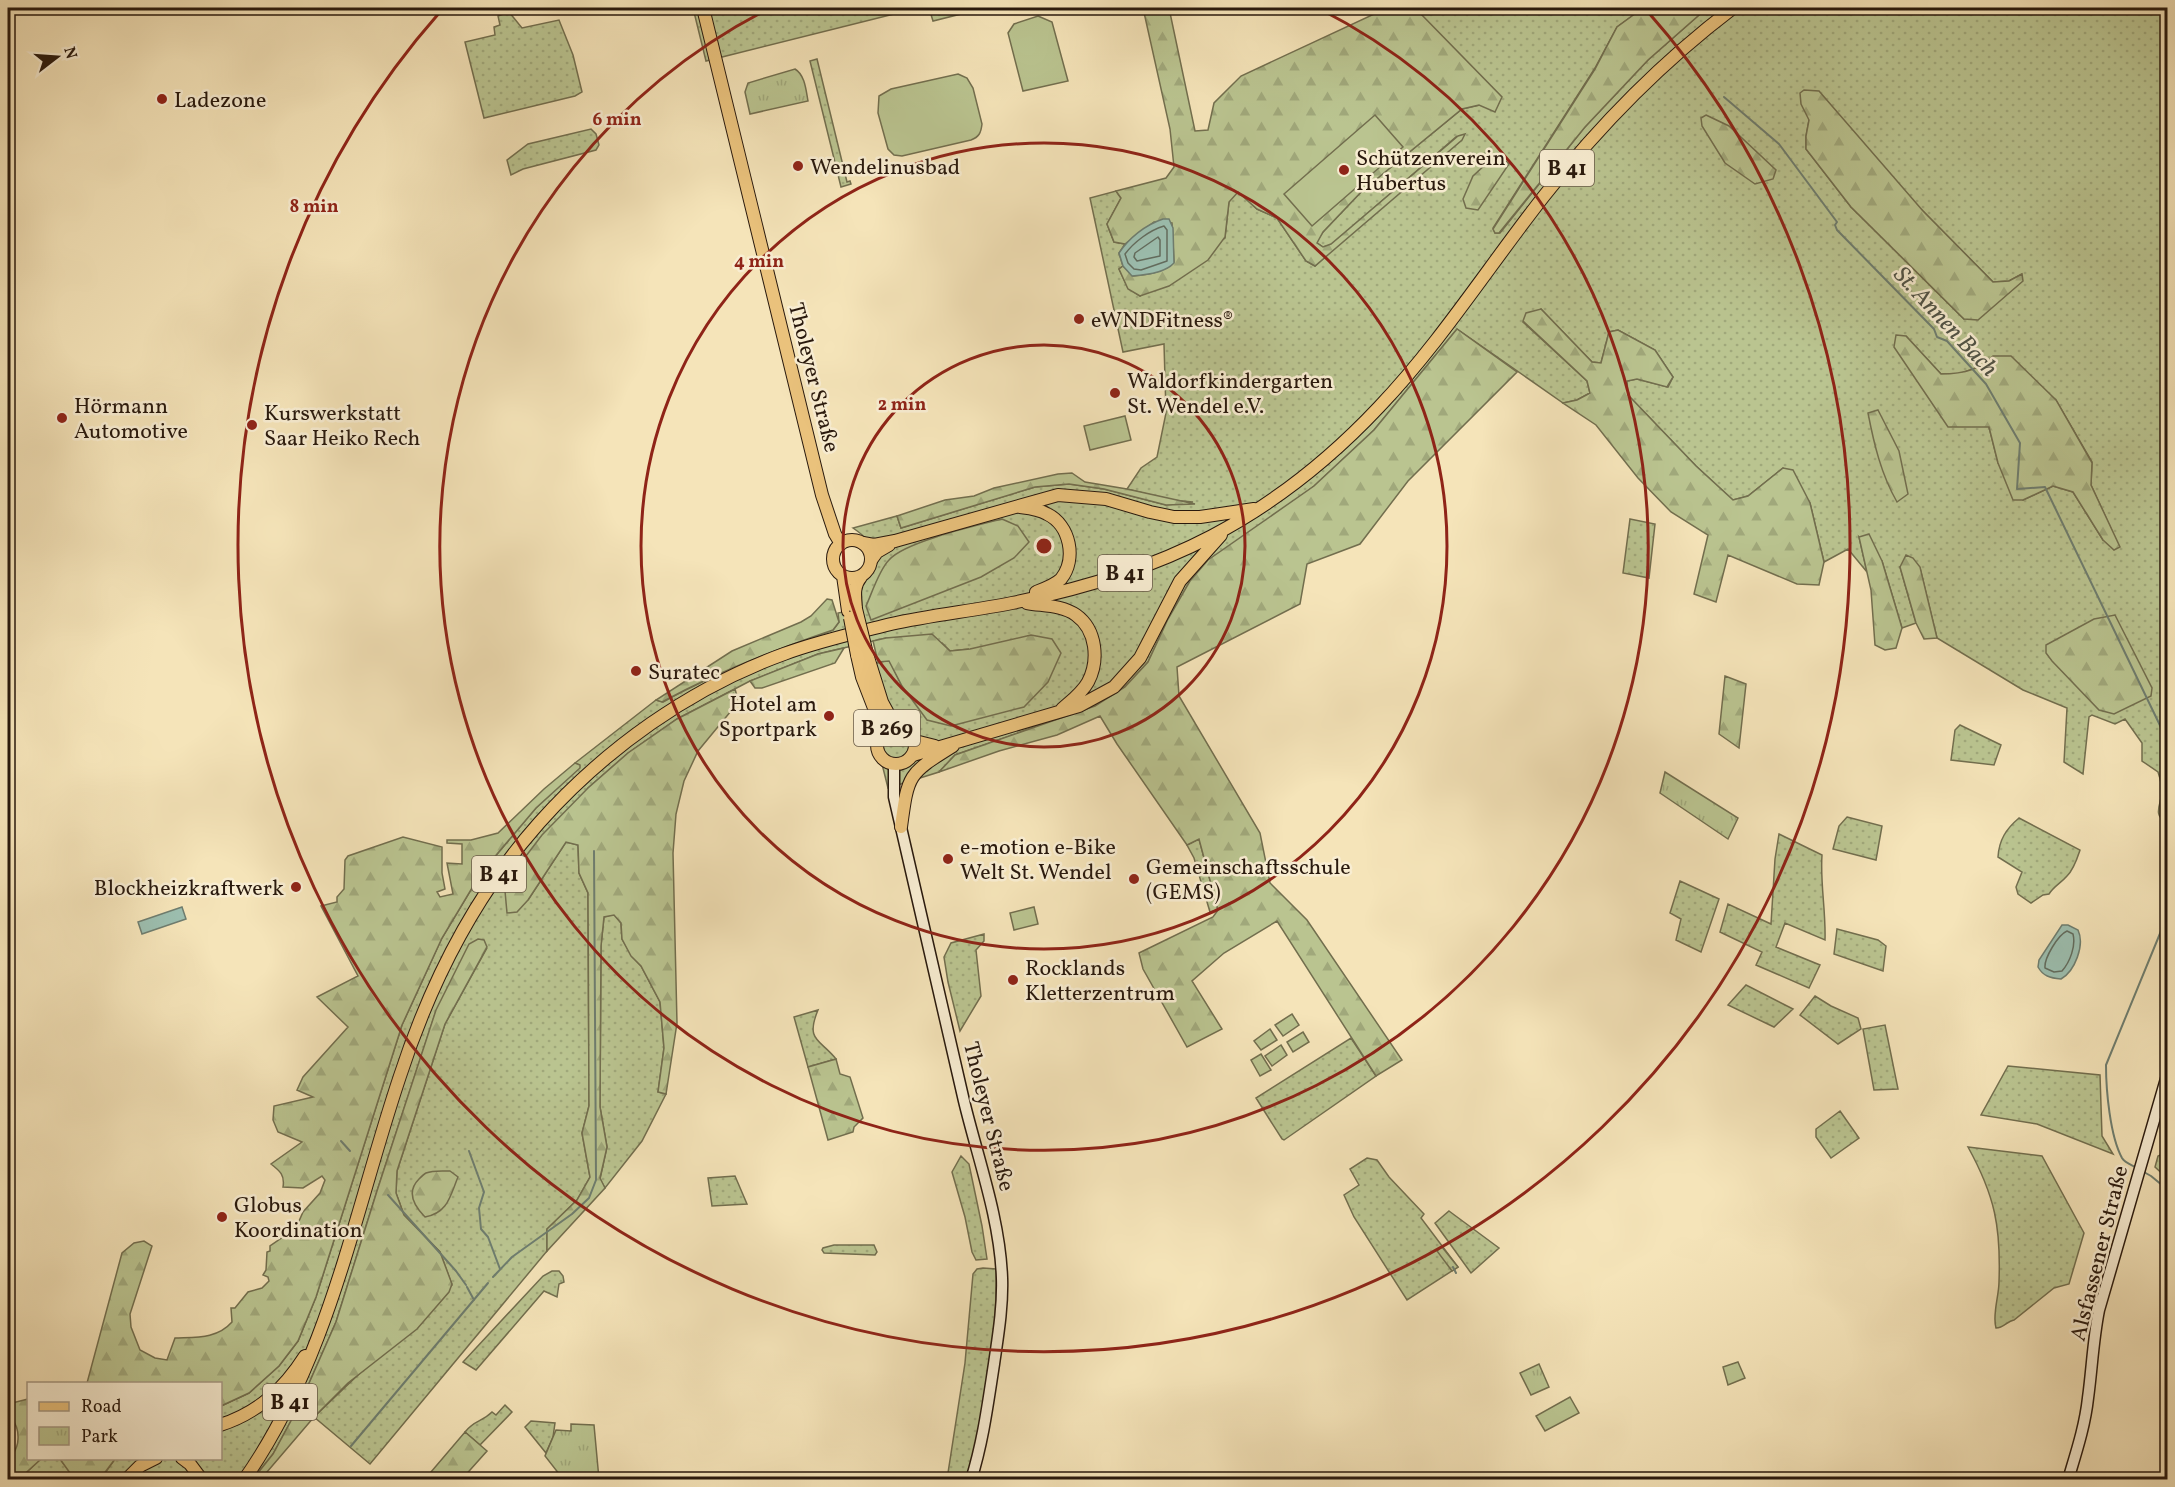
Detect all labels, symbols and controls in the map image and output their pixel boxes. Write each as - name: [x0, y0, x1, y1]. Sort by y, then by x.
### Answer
- north arrow: [27, 27, 87, 87]
- text: N: [57, 44, 82, 62]
- place label: Ladezone: [174, 86, 266, 117]
- marker: Ladezone: [155, 92, 169, 106]
- text: 6 min: [592, 108, 642, 133]
- place label: Schützenverein Hubertus: [1356, 144, 1506, 200]
- road number: B 41: [1540, 150, 1594, 186]
- place label: Wendelinusbad: [810, 153, 960, 184]
- marker: Wendelinusbad: [791, 159, 805, 173]
- marker: Schützenverein Hubertus: [1337, 163, 1351, 177]
- text: 8 min: [289, 195, 339, 220]
- text: 4 min: [734, 250, 784, 275]
- water label: St. Annen Bach: [1884, 260, 2005, 385]
- street label: Tholeyer Straße: [779, 300, 846, 456]
- place label: eWNDFitness®: [1091, 306, 1233, 337]
- marker: eWNDFitness®: [1072, 312, 1086, 326]
- place label: Waldorfkindergarten St. Wendel e.V.: [1127, 367, 1333, 423]
- marker: Waldorfkindergarten St. Wendel e.V.: [1108, 386, 1122, 400]
- place label: Hörmann Automotive: [74, 392, 188, 448]
- text: 2 min: [878, 393, 926, 418]
- place label: Kurswerkstatt Saar Heiko Rech: [264, 399, 421, 455]
- marker: Hörmann Automotive: [55, 411, 69, 425]
- marker: Kurswerkstatt Saar Heiko Rech: [245, 418, 259, 432]
- centre of rings: [1034, 536, 1054, 556]
- road number: B 41: [1098, 555, 1152, 591]
- place label: Suratec: [648, 658, 720, 689]
- marker: Suratec: [629, 664, 643, 678]
- place label: Hotel am Sportpark: [719, 690, 817, 746]
- marker: Hotel am Sportpark: [822, 709, 836, 723]
- road number: B 269: [854, 710, 920, 746]
- place label: e-motion e-Bike Welt St. Wendel: [960, 833, 1116, 889]
- marker: e-motion e-Bike Welt St. Wendel: [941, 852, 955, 866]
- place label: Gemeinschaftsschule (GEMS): [1146, 853, 1351, 909]
- road number: B 41: [472, 856, 526, 892]
- marker: Gemeinschaftsschule (GEMS): [1127, 872, 1141, 886]
- place label: Blockheizkraftwerk: [94, 874, 284, 905]
- marker: Blockheizkraftwerk: [289, 880, 303, 894]
- place label: Rocklands Kletterzentrum: [1025, 954, 1175, 1010]
- marker: Rocklands Kletterzentrum: [1006, 973, 1020, 987]
- street label: Tholeyer Straße: [954, 1039, 1021, 1195]
- street label: Alsfassener Straße: [2064, 1163, 2137, 1345]
- place label: Globus Koordination: [234, 1191, 363, 1247]
- marker: Globus Koordination: [215, 1210, 229, 1224]
- legend: [27, 1382, 222, 1460]
- road number: B 41: [263, 1384, 317, 1420]
- text: Road: [81, 1395, 122, 1420]
- text: Park: [81, 1425, 118, 1450]

